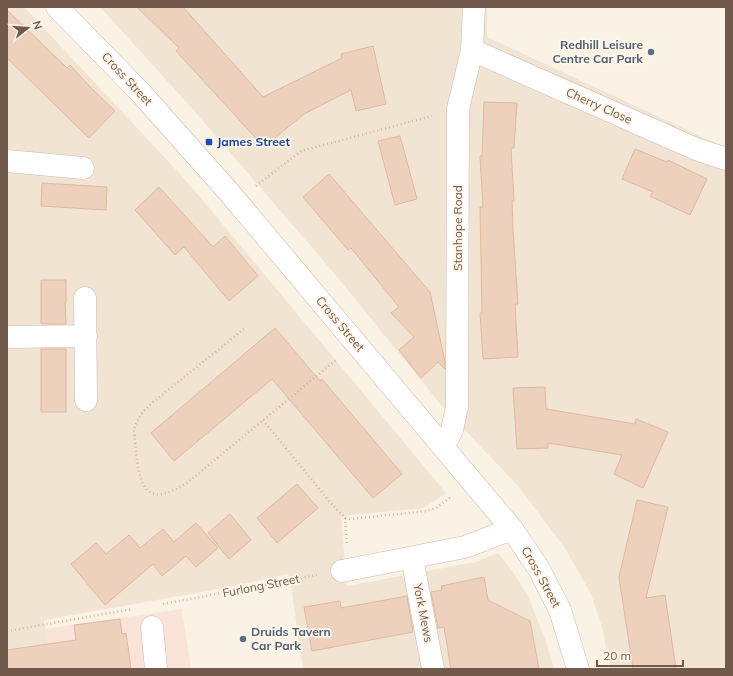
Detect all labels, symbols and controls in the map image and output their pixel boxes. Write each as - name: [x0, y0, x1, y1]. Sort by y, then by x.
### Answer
- north arrow: [8, 8, 48, 48]
- text: N: [30, 19, 45, 31]
- place label: Redhill Leisure Centre Car Park: [552, 37, 643, 66]
- marker: Redhill Leisure Centre Car Park: [646, 47, 656, 57]
- street label: Cross Street: [99, 49, 156, 108]
- street label: Cherry Close: [564, 84, 635, 127]
- place label: James Street: [217, 134, 290, 149]
- marker: James Street: [204, 137, 214, 147]
- street label: Stanhope Road: [450, 185, 465, 271]
- street label: Cross Street: [313, 293, 368, 354]
- street label: Cross Street: [519, 544, 564, 610]
- street label: Furlong Street: [221, 571, 301, 600]
- street label: York Mews: [410, 581, 437, 644]
- place label: Druids Tavern Car Park: [251, 624, 331, 653]
- marker: Druids Tavern Car Park: [238, 634, 248, 644]
- scale bar: [597, 642, 683, 668]
- text: 20 m: [603, 648, 631, 663]

